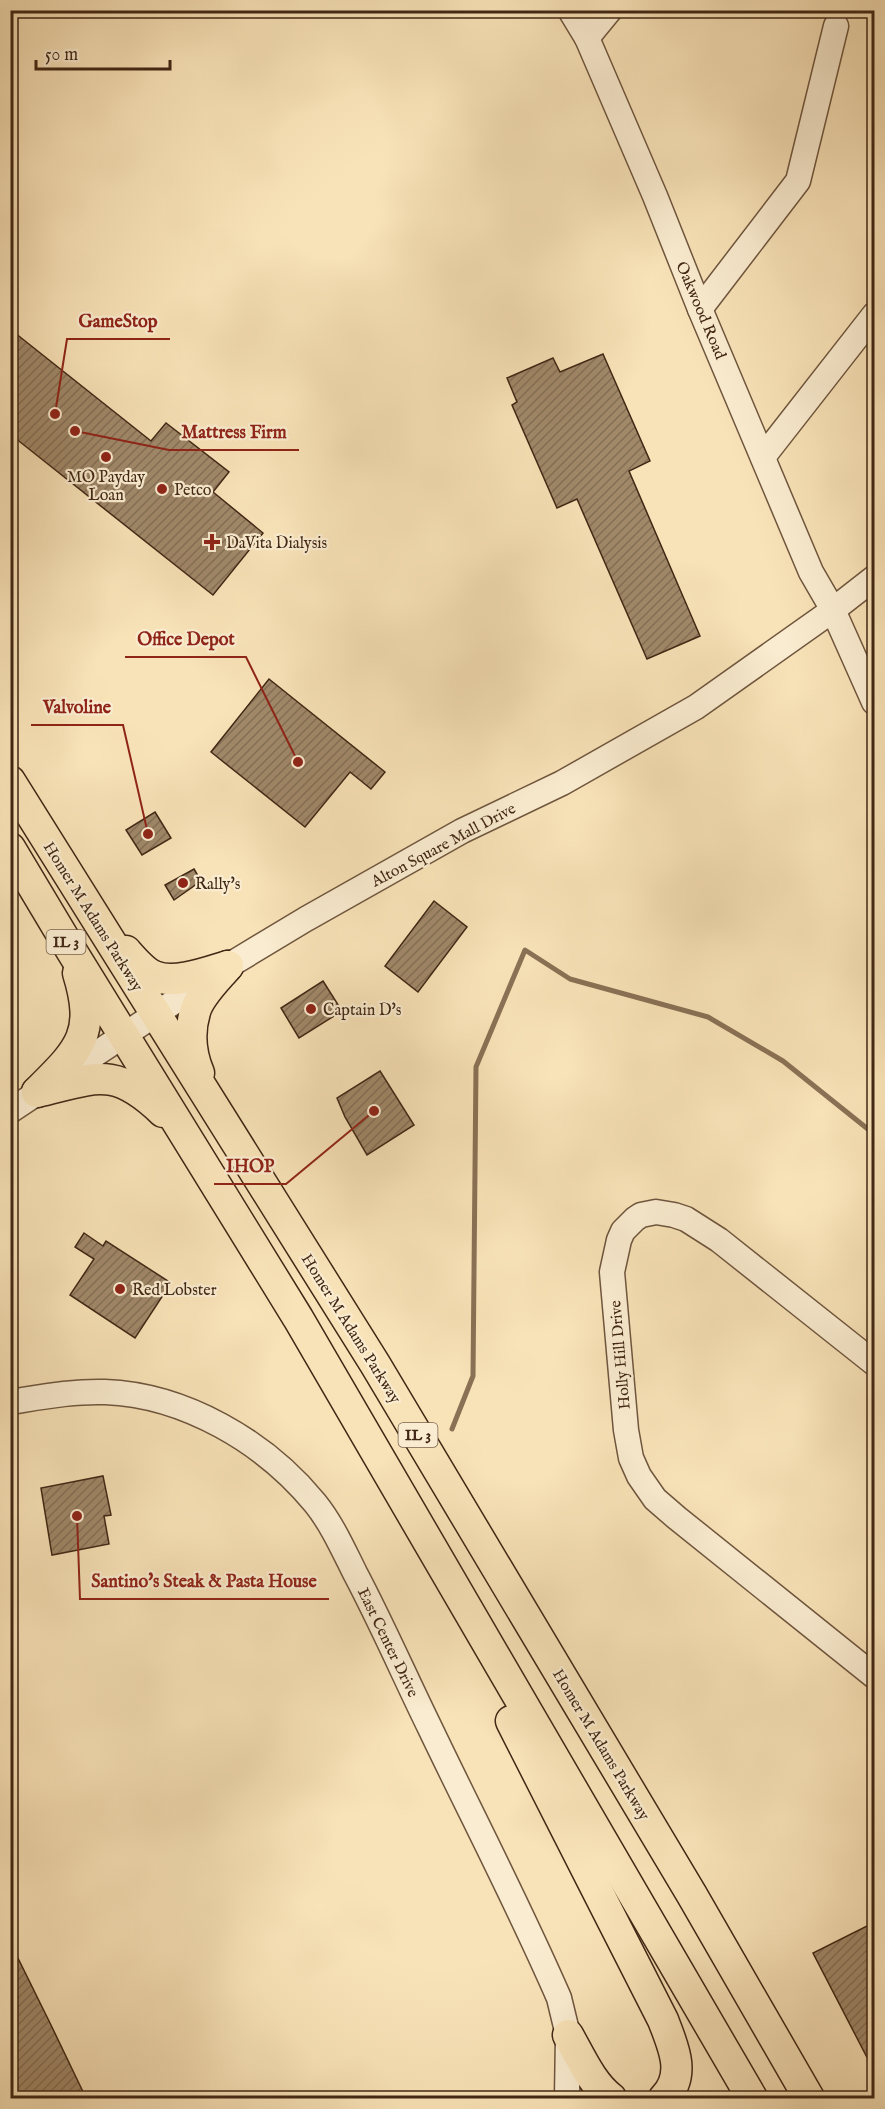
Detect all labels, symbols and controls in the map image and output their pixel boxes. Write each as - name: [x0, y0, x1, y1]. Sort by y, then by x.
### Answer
- scale bar: [36, 33, 170, 71]
- text: 50 m: [45, 44, 78, 67]
- street label: Oakwood Road: [671, 259, 730, 363]
- callout: GameStop: [67, 303, 170, 339]
- text: GameStop: [78, 311, 158, 334]
- callout: Mattress Firm: [169, 414, 299, 450]
- text: Mattress Firm: [181, 422, 287, 445]
- marker: MO Payday Loan: [99, 450, 113, 464]
- place label: MO Payday Loan: [67, 468, 145, 506]
- place label: Petco: [174, 481, 212, 501]
- marker: Petco: [155, 482, 169, 496]
- marker: DaVita Dialysis: [203, 533, 221, 551]
- place label: DaVita Dialysis: [226, 534, 328, 554]
- callout: Office Depot: [125, 621, 246, 657]
- text: Office Depot: [137, 629, 235, 652]
- callout: Valvoline: [31, 689, 123, 725]
- text: Valvoline: [42, 697, 112, 720]
- street label: Alton Square Mall Drive: [367, 799, 520, 893]
- street label: Homer M Adams Parkway: [38, 838, 147, 996]
- place label: Rally's: [195, 875, 241, 895]
- marker: Rally's: [176, 876, 190, 890]
- road number: IL 3: [46, 930, 86, 954]
- place label: Captain D's: [323, 1001, 402, 1021]
- marker: Captain D's: [304, 1002, 318, 1016]
- callout: IHOP: [214, 1148, 286, 1184]
- text: IHOP: [226, 1156, 275, 1179]
- street label: Homer M Adams Parkway: [296, 1250, 405, 1408]
- place label: Red Lobster: [132, 1281, 217, 1301]
- marker: Red Lobster: [113, 1282, 127, 1296]
- street label: Holly Hill Drive: [606, 1299, 636, 1410]
- road number: IL 3: [398, 1423, 438, 1447]
- callout: Santino's Steak & Pasta House: [80, 1563, 329, 1599]
- text: Santino's Steak & Pasta House: [91, 1571, 317, 1594]
- street label: East Center Drive: [352, 1585, 422, 1701]
- street label: Homer M Adams Parkway: [547, 1666, 653, 1824]

